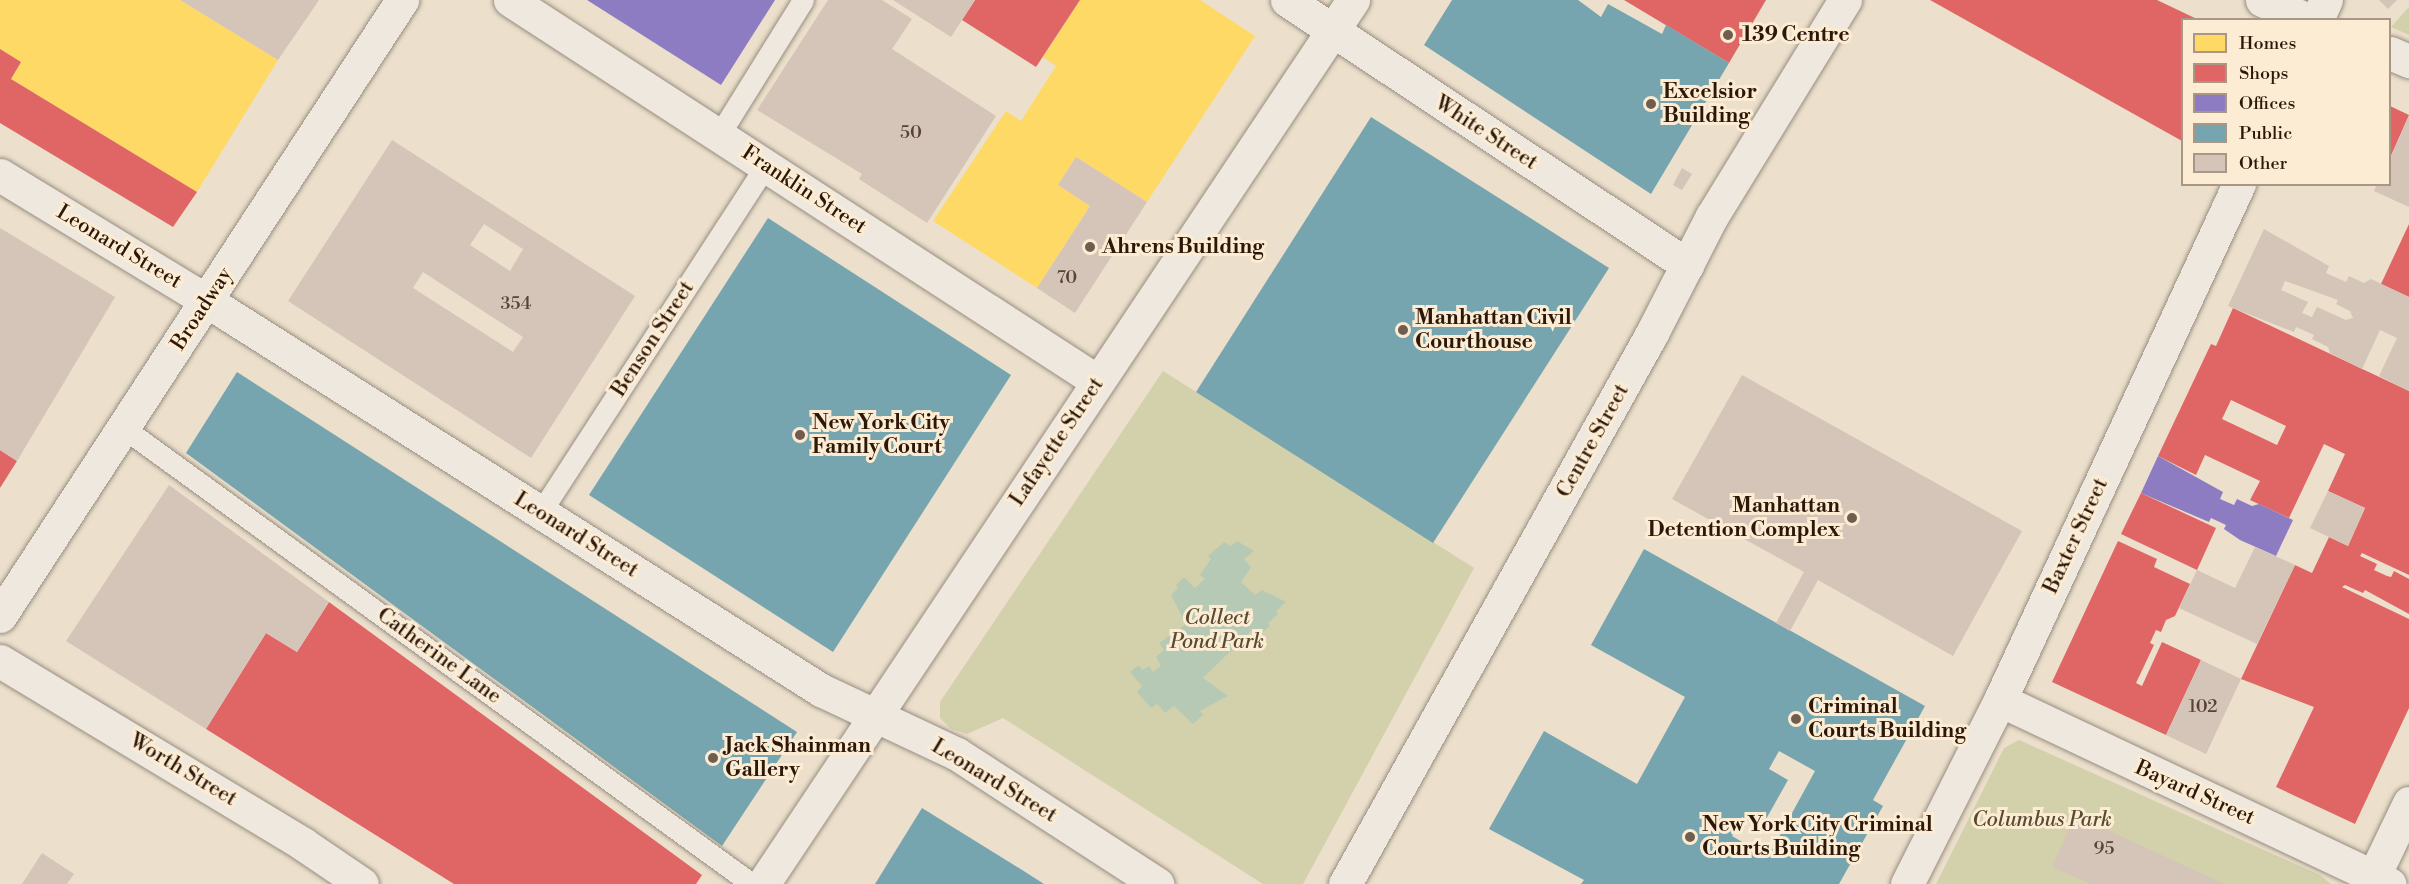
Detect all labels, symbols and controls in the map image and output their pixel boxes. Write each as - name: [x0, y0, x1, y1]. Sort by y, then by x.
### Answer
- legend: [2181, 18, 2391, 186]
- place label: 139 Centre: [1742, 22, 1850, 48]
- marker: 139 Centre: [1719, 26, 1737, 44]
- text: Homes: [2239, 32, 2296, 55]
- text: Shops: [2239, 62, 2288, 85]
- place label: Excelsior Building: [1663, 79, 1757, 129]
- street label: White Street: [1430, 90, 1542, 176]
- text: Offices: [2239, 92, 2295, 115]
- marker: Excelsior Building: [1644, 97, 1658, 111]
- house number: 50: [900, 122, 922, 144]
- text: Public: [2239, 122, 2292, 145]
- street label: Franklin Street: [737, 140, 871, 240]
- text: Other: [2239, 152, 2287, 175]
- street label: Leonard Street: [52, 200, 186, 294]
- place label: Ahrens Building: [1102, 234, 1264, 260]
- marker: Ahrens Building: [1083, 240, 1097, 254]
- street label: Broadway: [166, 263, 238, 355]
- house number: 70: [1057, 267, 1077, 289]
- street label: Benson Street: [606, 276, 700, 402]
- house number: 354: [501, 293, 531, 315]
- place label: Manhattan Civil Courthouse: [1415, 305, 1572, 355]
- marker: Manhattan Civil Courthouse: [1396, 323, 1410, 337]
- street label: Lafayette Street: [1005, 373, 1109, 511]
- street label: Centre Street: [1551, 380, 1635, 502]
- place label: New York City Family Court: [812, 410, 950, 460]
- marker: New York City Family Court: [793, 428, 807, 442]
- street label: Baxter Street: [2038, 474, 2114, 598]
- street label: Leonard Street: [509, 487, 643, 583]
- place label: Manhattan Detention Complex: [1648, 493, 1840, 543]
- marker: Manhattan Detention Complex: [1845, 511, 1859, 525]
- street label: Catherine Lane: [372, 602, 506, 710]
- park label: Collect Pond Park: [1170, 605, 1264, 655]
- place label: Criminal Courts Building: [1808, 694, 1966, 744]
- house number: 102: [2188, 696, 2218, 718]
- marker: Criminal Courts Building: [1789, 712, 1803, 726]
- street label: Worth Street: [125, 728, 241, 812]
- place label: Jack Shainman Gallery: [725, 733, 871, 783]
- street label: Leonard Street: [927, 734, 1061, 828]
- marker: Jack Shainman Gallery: [706, 751, 720, 765]
- street label: Bayard Street: [2131, 755, 2259, 831]
- park label: Columbus Park: [1972, 807, 2112, 833]
- place label: New York City Criminal Courts Building: [1702, 812, 1933, 862]
- marker: New York City Criminal Courts Building: [1683, 830, 1697, 844]
- house number: 95: [2094, 838, 2114, 860]

